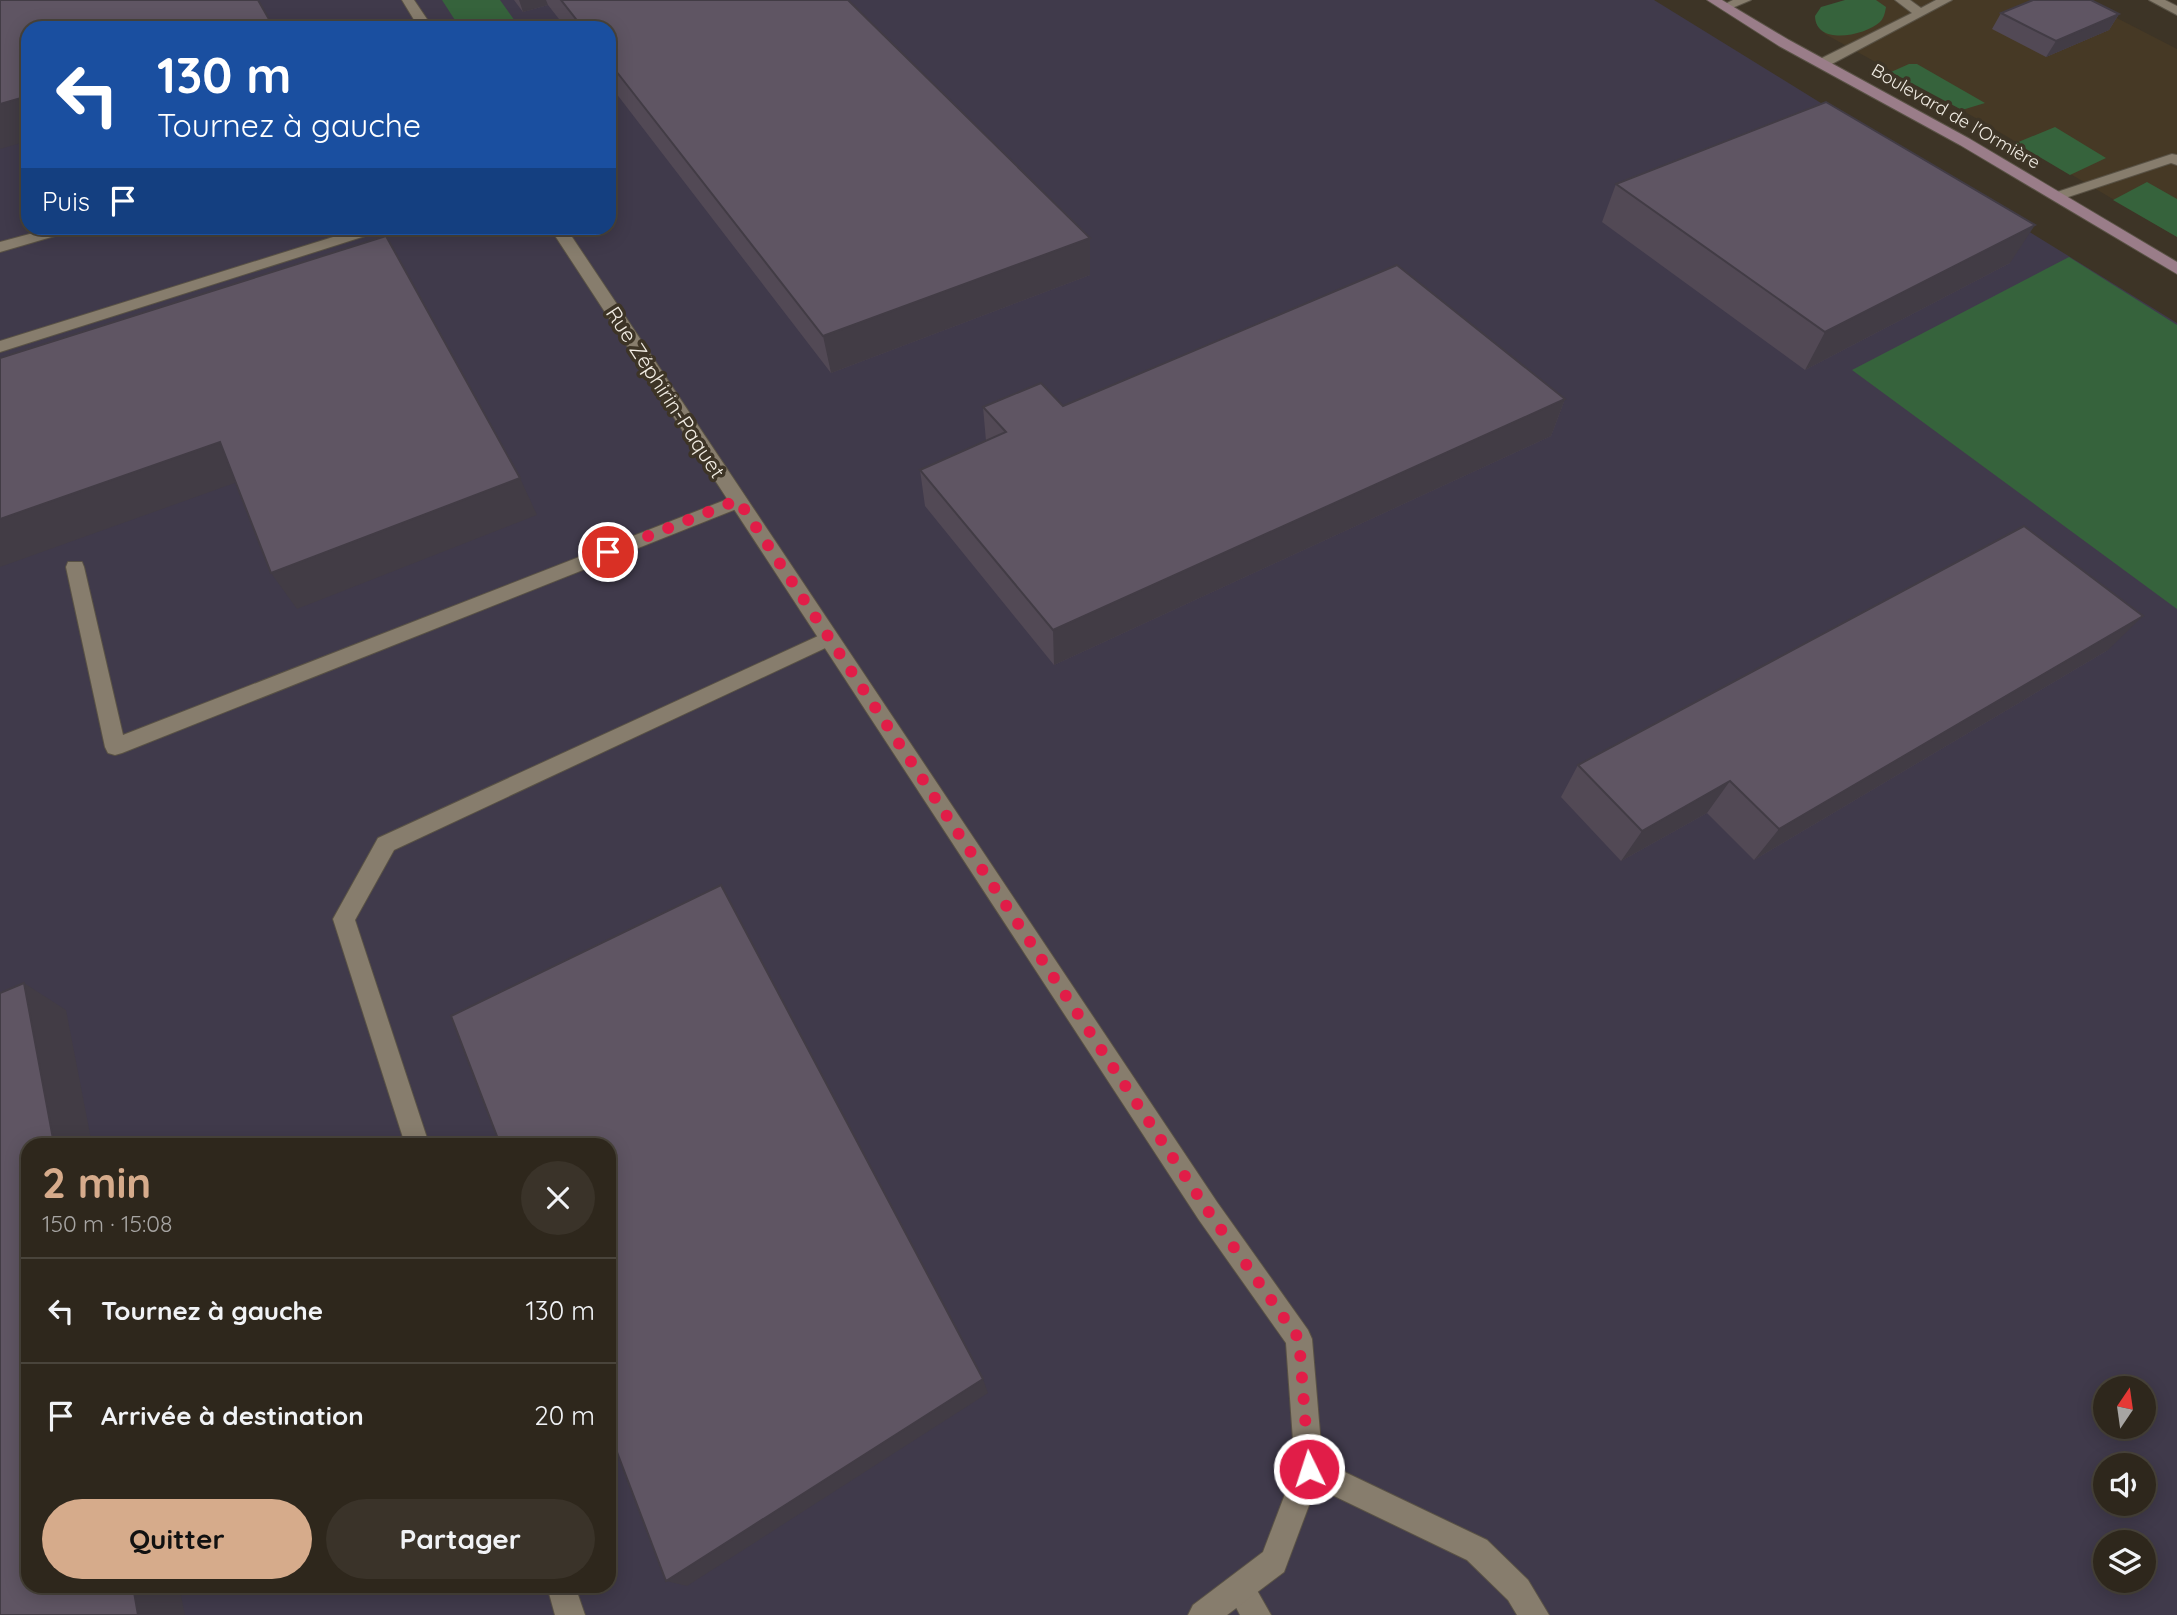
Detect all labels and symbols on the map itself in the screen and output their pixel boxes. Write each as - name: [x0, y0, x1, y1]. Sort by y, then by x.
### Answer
- street label: Boulevard de l'Ormière: [1868, 58, 2044, 174]
- street label: Rue Zéphirin-Paquet: [601, 301, 731, 483]
- pin: [578, 522, 638, 582]
- north arrow: [2093, 1376, 2156, 1438]
- position arrow: [1272, 1432, 1346, 1506]

